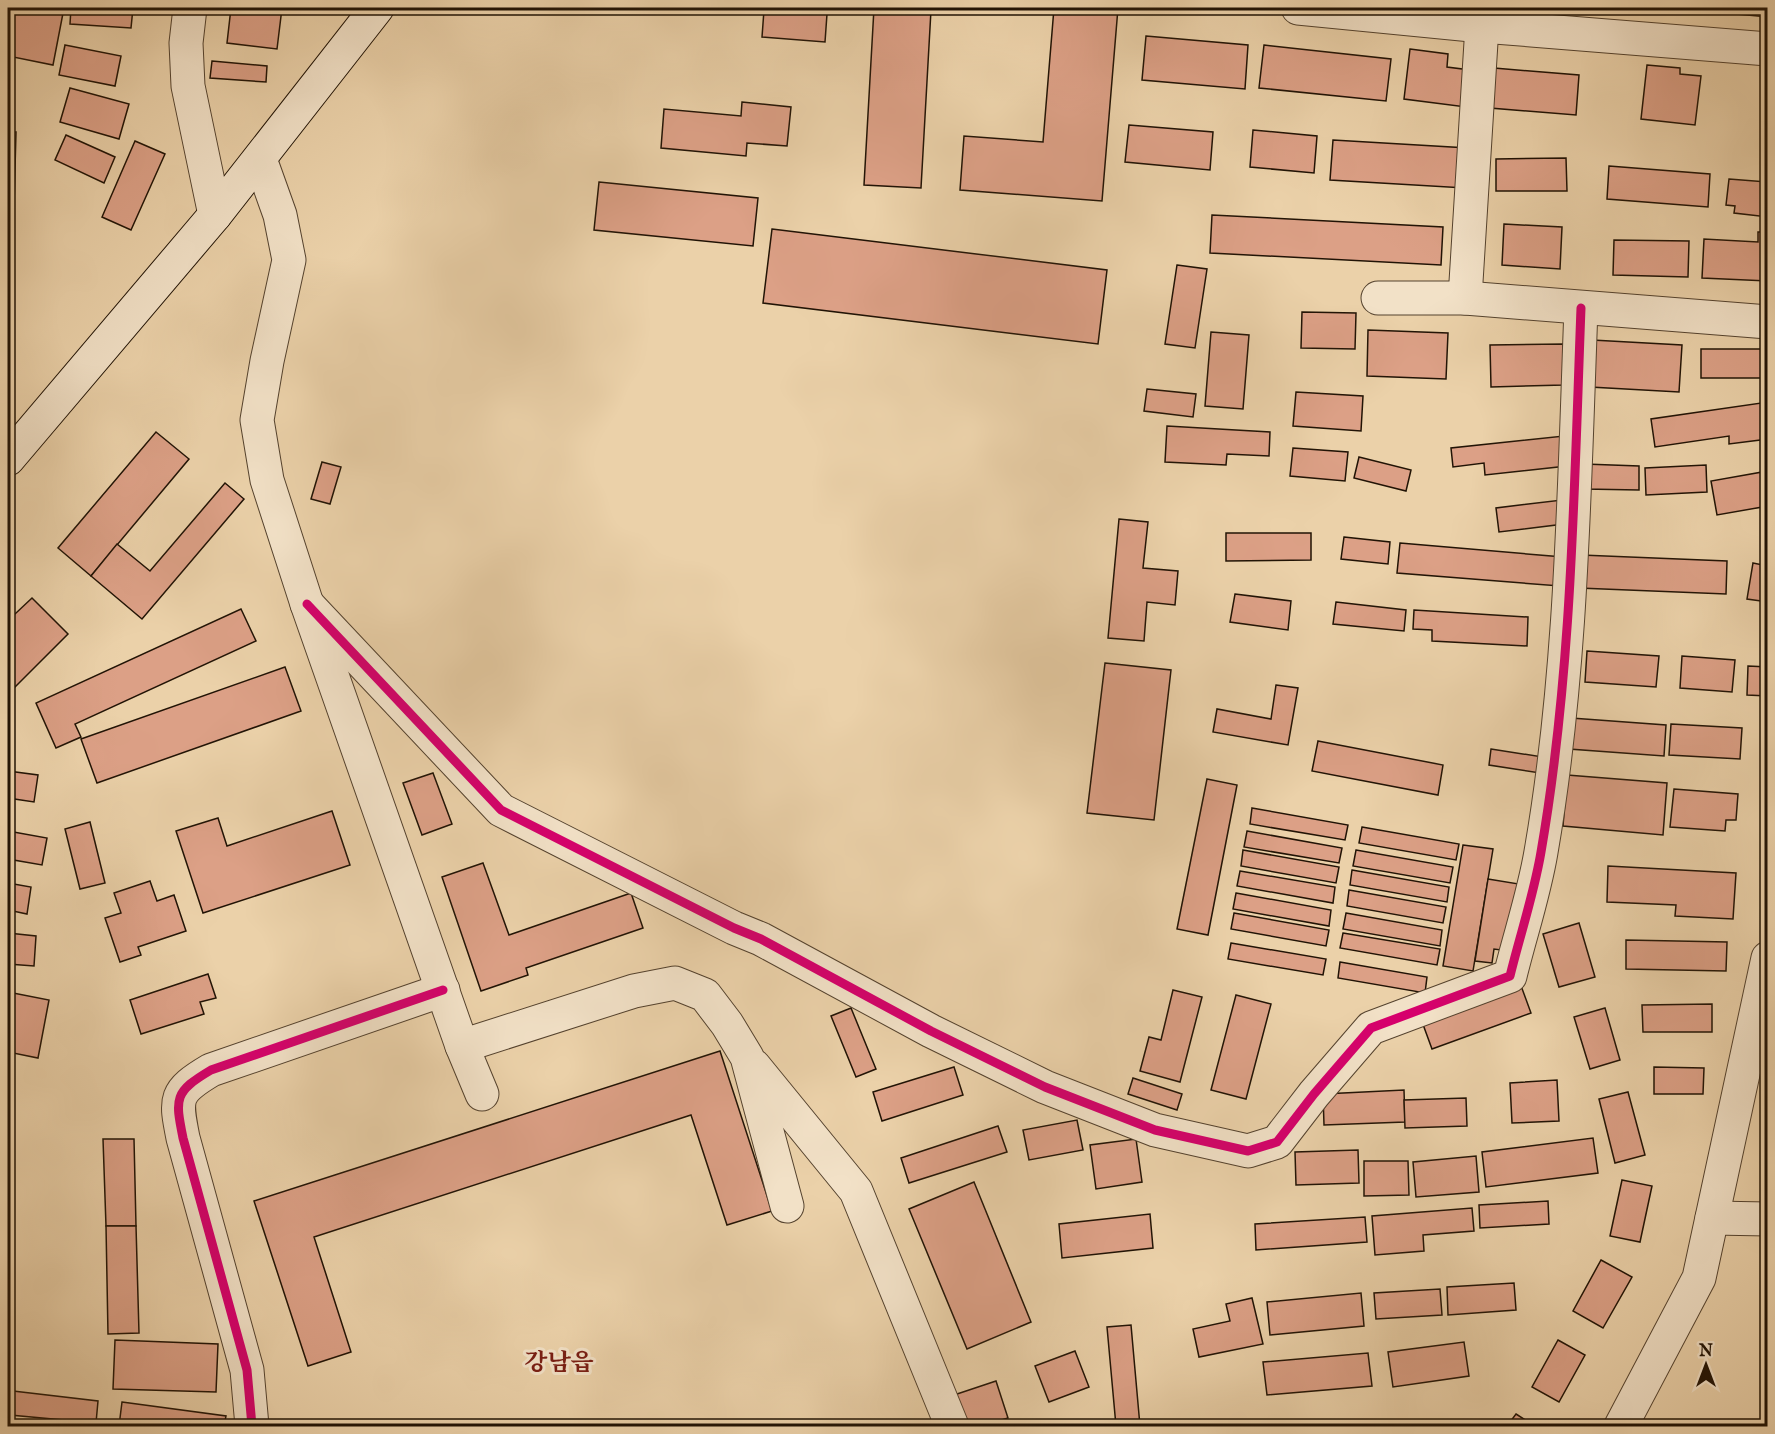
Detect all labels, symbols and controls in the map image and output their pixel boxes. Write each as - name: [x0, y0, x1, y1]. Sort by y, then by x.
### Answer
- north arrow: [1676, 1335, 1736, 1395]
- text: N: [1698, 1342, 1713, 1362]
- district label: 강남읍: [524, 1348, 594, 1379]

